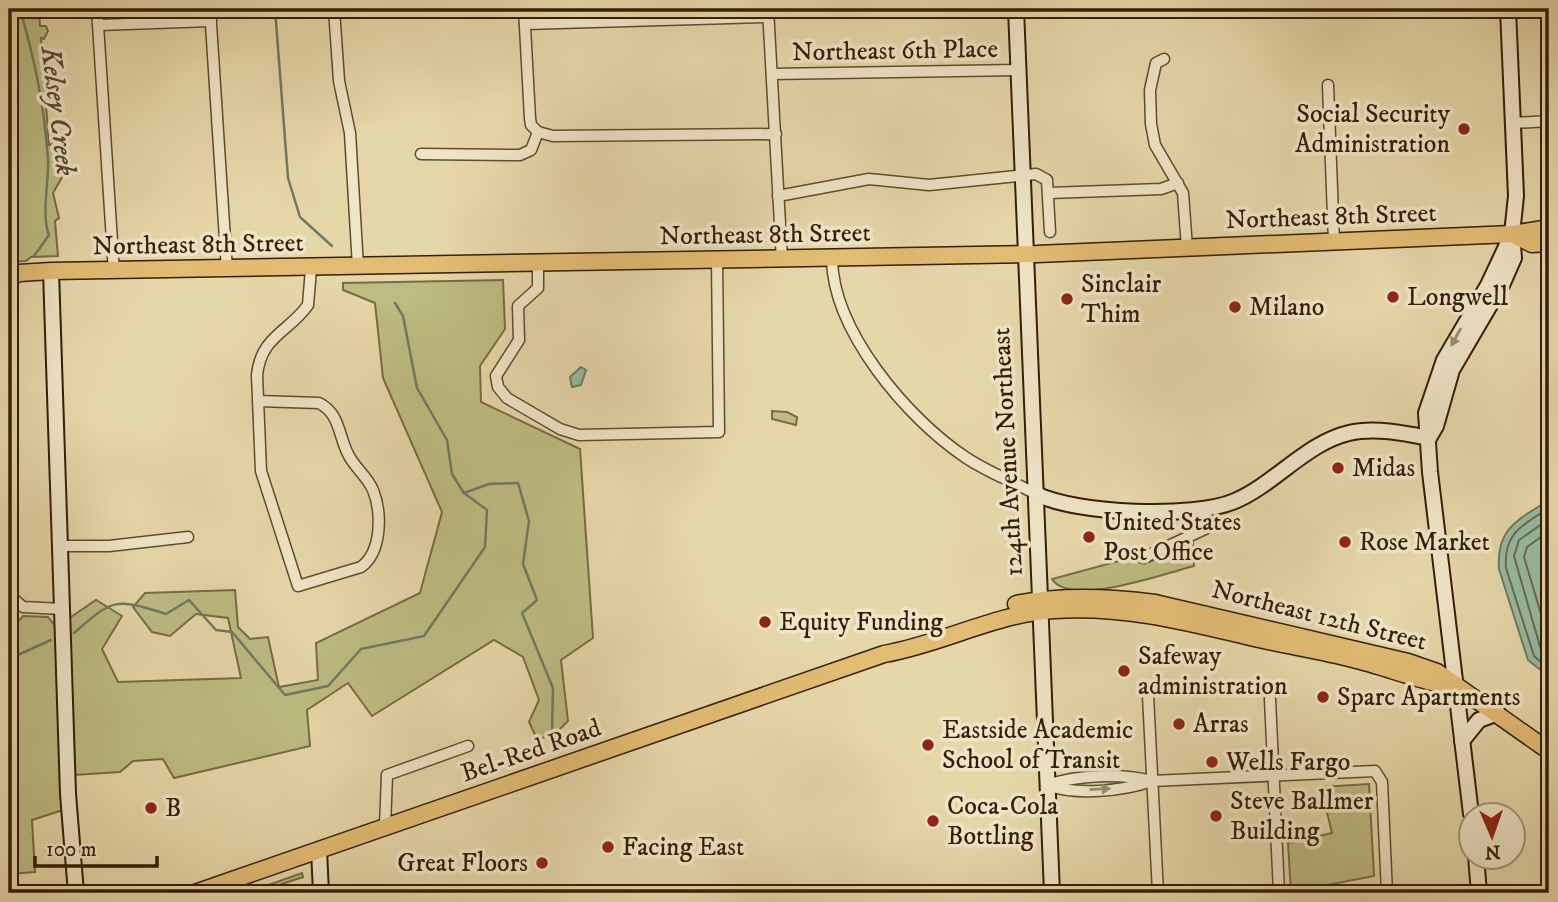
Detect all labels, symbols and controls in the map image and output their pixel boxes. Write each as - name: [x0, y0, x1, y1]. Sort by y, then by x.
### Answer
- street label: Northeast 6th Place: [792, 33, 998, 69]
- water label: Kelsey Creek: [33, 43, 83, 178]
- place label: Social Security Administration: [1295, 98, 1451, 161]
- marker: Social Security Administration: [1456, 121, 1472, 137]
- street label: Northeast 8th Street: [1225, 197, 1437, 237]
- street label: Northeast 8th Street: [659, 217, 871, 253]
- street label: Northeast 8th Street: [92, 227, 304, 263]
- place label: Sinclair Thim: [1081, 268, 1162, 331]
- place label: Longwell: [1407, 281, 1508, 314]
- marker: Longwell: [1385, 289, 1401, 305]
- marker: Sinclair Thim: [1059, 291, 1075, 307]
- place label: Milano: [1249, 291, 1324, 324]
- marker: Milano: [1227, 299, 1243, 315]
- street label: 124th Avenue Northeast: [985, 327, 1031, 577]
- one-way arrow: [1450, 328, 1462, 347]
- place label: Midas: [1352, 452, 1415, 485]
- marker: Midas: [1330, 460, 1346, 476]
- place label: United States Post Office: [1103, 506, 1241, 569]
- place label: Rose Market: [1359, 526, 1490, 559]
- marker: United States Post Office: [1081, 529, 1097, 545]
- marker: Rose Market: [1337, 534, 1353, 550]
- street label: Northeast 12th Street: [1208, 573, 1430, 659]
- place label: Equity Funding: [779, 606, 943, 639]
- marker: Equity Funding: [757, 614, 773, 630]
- place label: Safeway administration: [1138, 640, 1288, 703]
- marker: Safeway administration: [1116, 663, 1132, 679]
- place label: Sparc Apartments: [1337, 681, 1520, 714]
- marker: Sparc Apartments: [1315, 689, 1331, 705]
- place label: Arras: [1193, 708, 1249, 741]
- street label: Bel-Red Road: [457, 712, 605, 790]
- place label: Eastside Academic School of Transit: [942, 714, 1133, 777]
- marker: Arras: [1171, 716, 1187, 732]
- marker: Eastside Academic School of Transit: [920, 737, 936, 753]
- place label: Wells Fargo: [1225, 746, 1350, 779]
- marker: Wells Fargo: [1204, 754, 1220, 770]
- one-way arrow: [1089, 783, 1111, 794]
- place label: Steve Ballmer Building: [1230, 785, 1374, 848]
- place label: Coca-Cola Bottling: [947, 790, 1058, 853]
- place label: B: [165, 792, 181, 825]
- marker: B: [143, 800, 159, 816]
- north arrow: [1456, 800, 1526, 870]
- marker: Steve Ballmer Building: [1208, 808, 1224, 824]
- marker: Coca-Cola Bottling: [925, 813, 941, 829]
- scale bar: [35, 825, 158, 869]
- place label: Facing East: [622, 831, 744, 864]
- text: 100 m: [46, 837, 97, 863]
- marker: Facing East: [600, 839, 616, 855]
- text: N: [1484, 840, 1501, 863]
- place label: Great Floors: [397, 847, 528, 880]
- marker: Great Floors: [534, 855, 550, 871]

